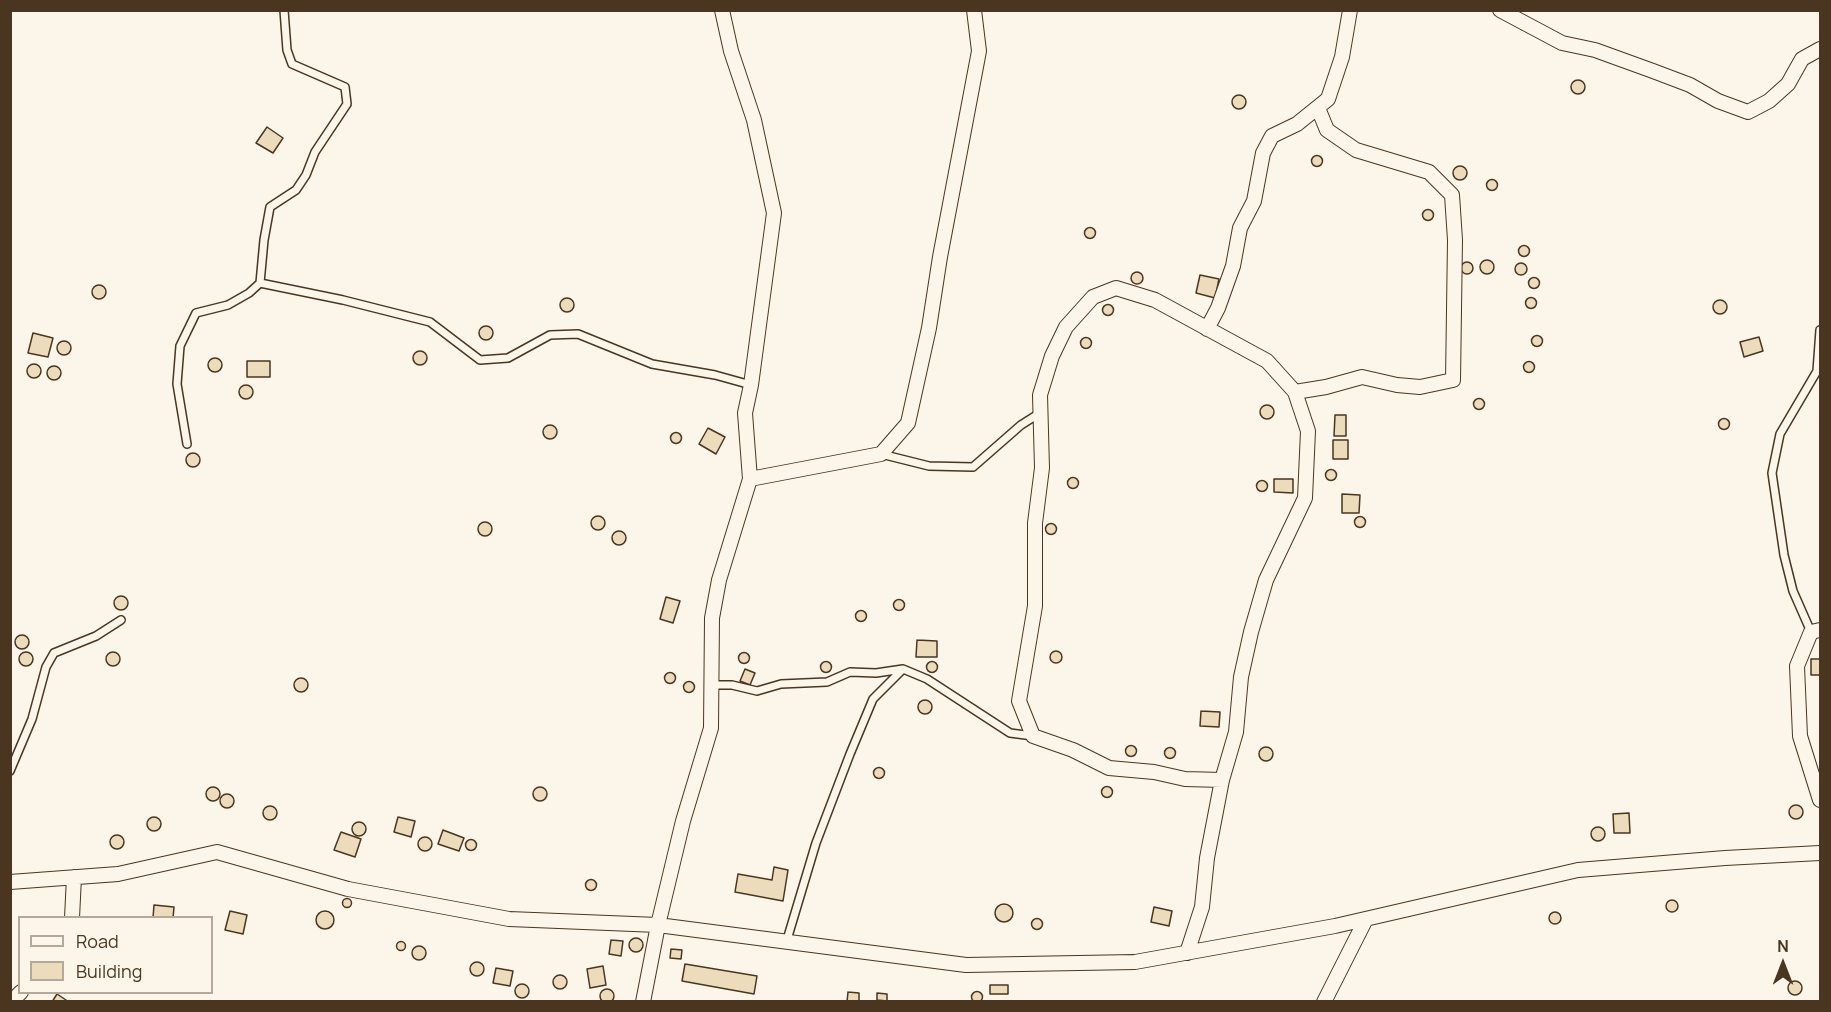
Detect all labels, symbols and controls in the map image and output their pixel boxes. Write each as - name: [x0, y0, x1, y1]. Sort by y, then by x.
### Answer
- legend: [18, 916, 213, 994]
- text: Road: [76, 929, 119, 953]
- north arrow: [1753, 934, 1813, 994]
- text: N: [1777, 935, 1789, 957]
- text: Building: [76, 959, 142, 983]

